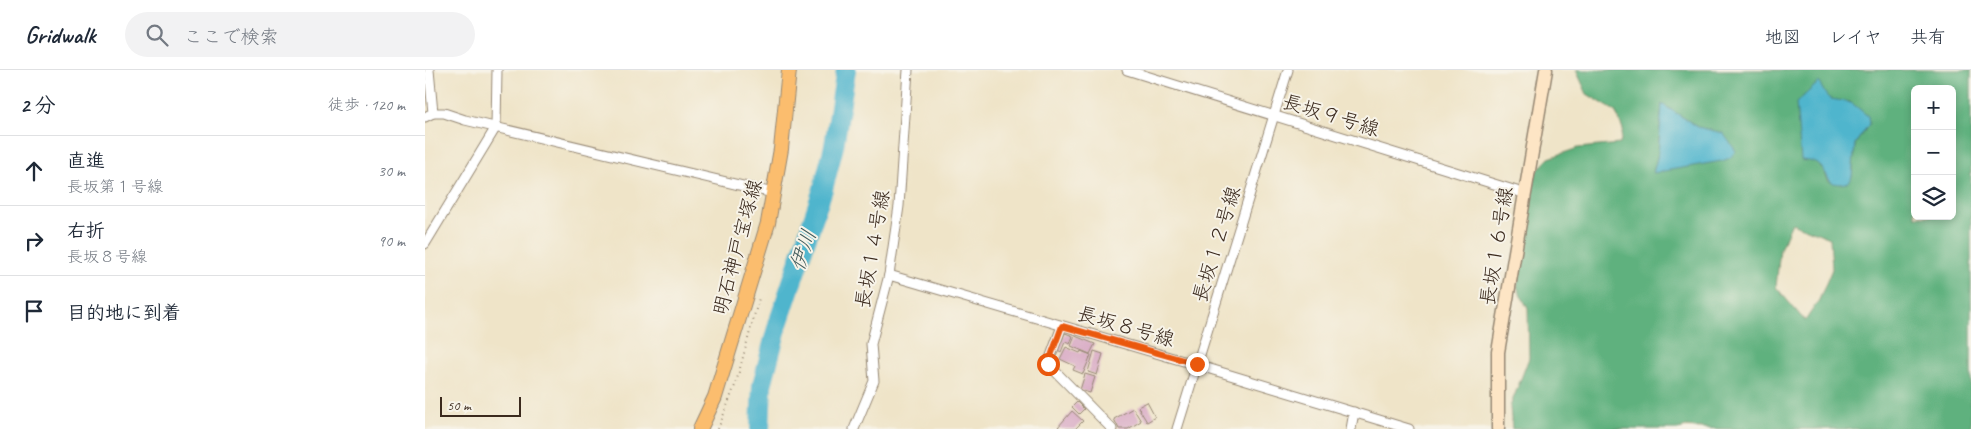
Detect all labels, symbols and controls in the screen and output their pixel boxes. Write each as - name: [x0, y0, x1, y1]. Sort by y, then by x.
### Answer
- search box: [125, 12, 475, 57]
- text: Gridwalk: [25, 20, 95, 50]
- icon: search: [143, 21, 171, 49]
- text: ここで検索: [183, 25, 278, 49]
- text: 地図: [1765, 26, 1801, 48]
- text: レイヤ: [1829, 26, 1882, 48]
- text: 共有: [1910, 26, 1946, 48]
- map controls: [1911, 85, 1956, 220]
- button: +: [1911, 85, 1956, 130]
- street label: 長坂９号線: [1279, 89, 1382, 142]
- text: 2 分: [20, 92, 56, 118]
- text: 徒歩 · 120 m: [328, 95, 405, 115]
- button: −: [1911, 130, 1956, 175]
- text: 直進: [67, 149, 105, 173]
- icon: ahead: [20, 157, 48, 185]
- text: 30 m: [378, 161, 405, 181]
- button: layers: [1911, 175, 1956, 220]
- street label: 明石神戸宝塚線: [707, 176, 768, 318]
- text: 長坂第１号線: [67, 177, 163, 197]
- street label: 長坂１２号線: [1187, 183, 1246, 305]
- street label: 長坂１６号線: [1475, 185, 1518, 307]
- street label: 長坂１４号線: [850, 188, 895, 310]
- text: 右折: [67, 219, 105, 243]
- water label: 伊川: [784, 226, 822, 274]
- icon: right: [20, 227, 48, 255]
- text: 90 m: [378, 231, 405, 251]
- text: 長坂８号線: [67, 247, 147, 267]
- icon: arrive: [20, 297, 48, 325]
- text: 目的地に到着: [67, 301, 181, 325]
- street label: 長坂８号線: [1074, 301, 1177, 352]
- route start: [1037, 353, 1060, 376]
- route end: [1186, 353, 1209, 376]
- scale bar: [440, 394, 521, 417]
- text: 50 m: [447, 397, 471, 414]

